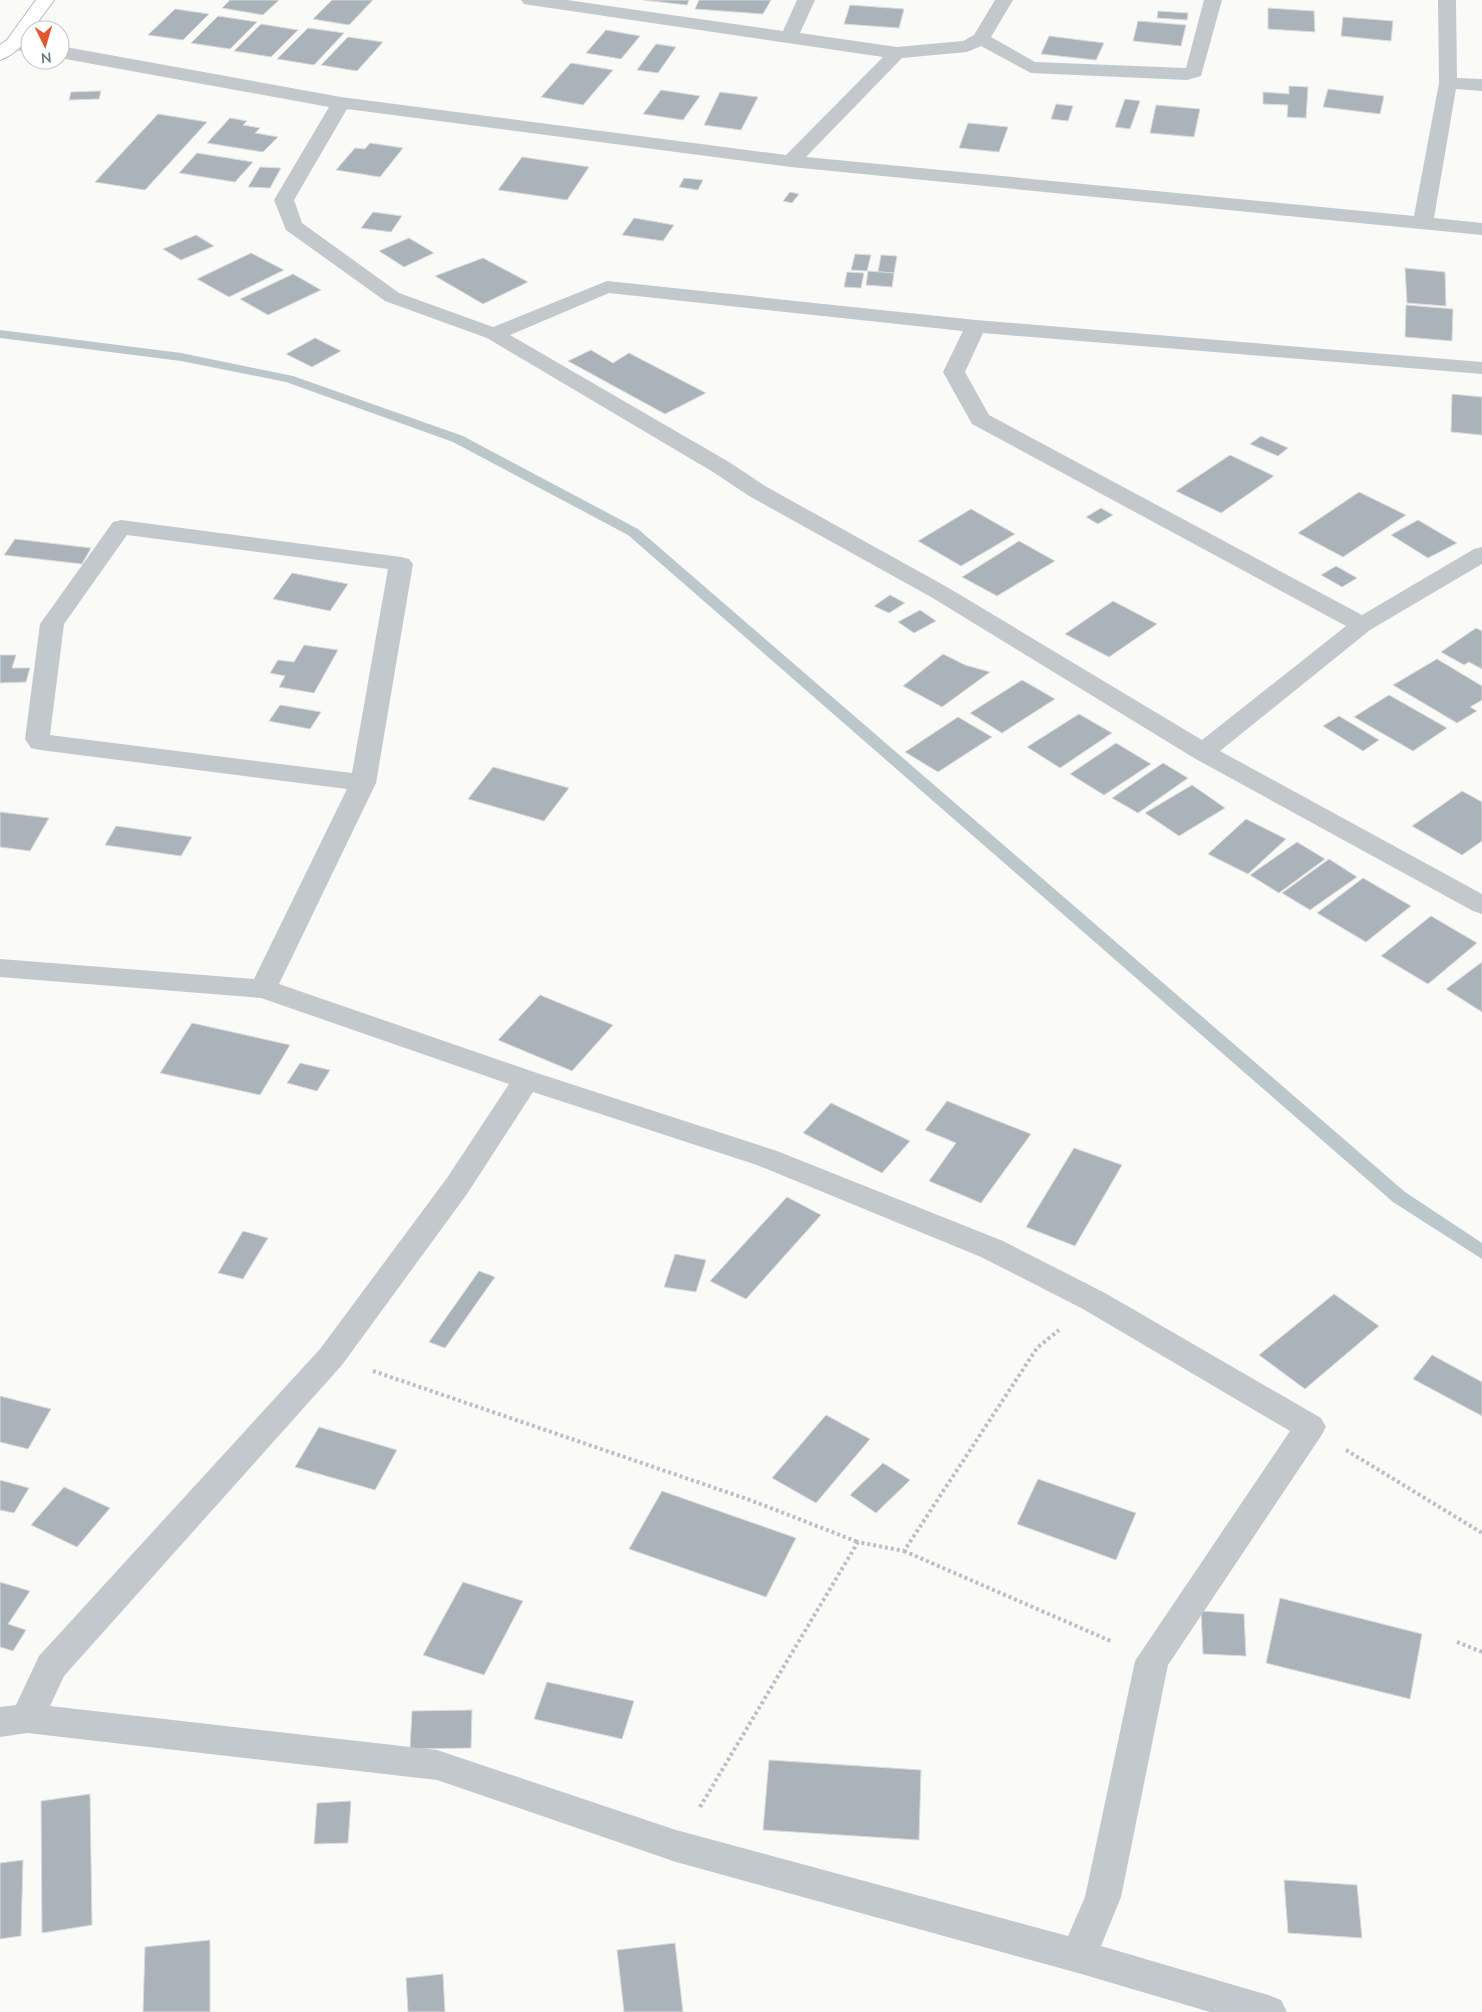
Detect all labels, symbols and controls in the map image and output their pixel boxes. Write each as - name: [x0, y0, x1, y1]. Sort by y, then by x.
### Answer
- north arrow: [20, 20, 70, 70]
- text: N: [40, 48, 52, 67]

